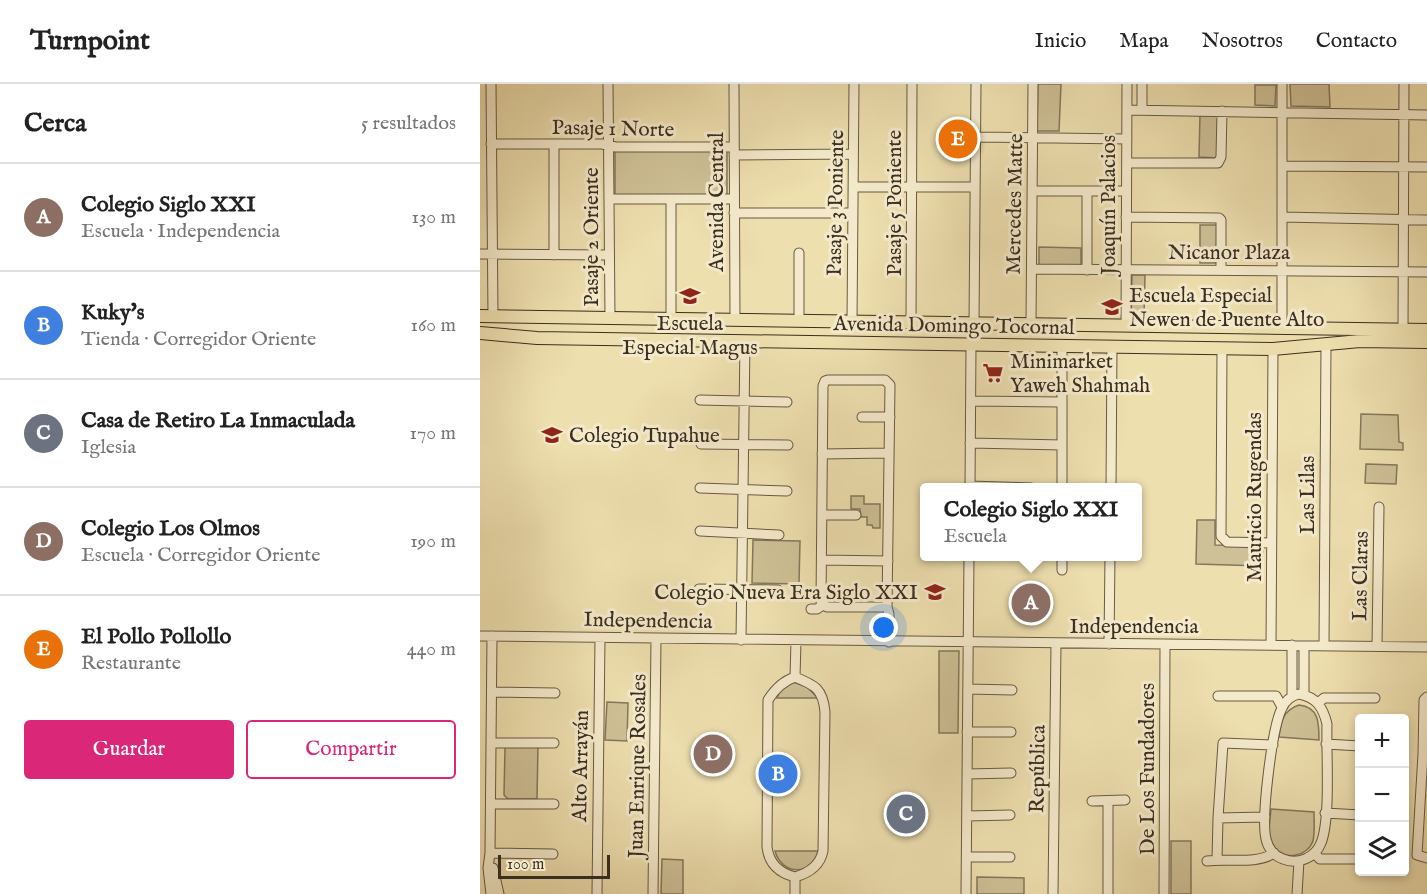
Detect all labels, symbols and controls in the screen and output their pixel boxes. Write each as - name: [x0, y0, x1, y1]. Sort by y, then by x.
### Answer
- text: Turnpoint: [30, 24, 150, 59]
- text: Inicio: [1035, 28, 1086, 55]
- text: Mapa: [1119, 28, 1169, 55]
- text: Nosotros: [1202, 28, 1283, 55]
- text: Contacto: [1316, 28, 1397, 55]
- text: Cerca: [24, 107, 86, 140]
- text: 5 resultados: [361, 111, 456, 136]
- street label: Pasaje 1 Norte: [551, 115, 675, 144]
- pin: E: [938, 116, 978, 162]
- street label: Pasaje 3 Poniente: [822, 129, 851, 276]
- street label: Pasaje 5 Poniente: [882, 130, 909, 276]
- street label: Avenida Central: [704, 132, 731, 273]
- street label: Mercedes Matte: [1001, 133, 1030, 275]
- street label: Joaquín Palacios: [1096, 135, 1123, 277]
- street label: Pasaje 2 Oriente: [579, 167, 606, 307]
- text: Colegio Siglo XXI: [81, 191, 256, 219]
- text: A: [37, 205, 50, 230]
- text: 130 m: [411, 205, 456, 230]
- text: Escuela · Independencia: [81, 219, 280, 244]
- street label: Nicanor Plaza: [1168, 240, 1291, 267]
- place label: Escuela Especial Newen de Puente Alto: [1129, 283, 1324, 334]
- school or university icon: Escuela Especial Magus: [678, 284, 702, 308]
- school or university icon: Escuela Especial Newen de Puente Alto: [1100, 295, 1124, 319]
- text: Kuky's: [81, 299, 144, 327]
- place label: Escuela Especial Magus: [622, 311, 758, 362]
- street label: Avenida Domingo Tocornal: [832, 311, 1075, 342]
- text: B: [37, 313, 50, 338]
- text: 160 m: [410, 313, 456, 338]
- text: Tienda · Corregidor Oriente: [81, 327, 316, 352]
- place label: Minimarket Yaweh Shahmah: [1010, 349, 1150, 400]
- supermarket icon: Minimarket Yaweh Shahmah: [981, 361, 1005, 385]
- text: Casa de Retiro La Inmaculada: [81, 407, 355, 435]
- street label: Mauricio Rugendas: [1242, 412, 1269, 582]
- text: C: [36, 421, 51, 446]
- text: 170 m: [410, 421, 456, 446]
- school or university icon: Colegio Tupahue: [540, 423, 564, 447]
- place label: Colegio Tupahue: [569, 423, 720, 450]
- text: Iglesia: [81, 435, 136, 460]
- street label: Las Lilas: [1295, 456, 1322, 534]
- popup: [920, 483, 1142, 561]
- text: Colegio Siglo XXI: [944, 496, 1118, 524]
- text: Colegio Los Olmos: [81, 515, 260, 543]
- text: Escuela: [944, 524, 1007, 549]
- text: D: [35, 529, 52, 554]
- text: 190 m: [410, 529, 456, 554]
- street label: Las Claras: [1347, 531, 1376, 621]
- text: Escuela · Corregidor Oriente: [81, 543, 320, 568]
- place label: Colegio Nueva Era Siglo XXI: [654, 580, 918, 607]
- school or university icon: Colegio Nueva Era Siglo XXI: [923, 580, 947, 604]
- pin: A: [1012, 580, 1050, 626]
- street label: Independencia: [583, 607, 714, 636]
- your location: [869, 613, 898, 642]
- street label: Independencia: [1070, 614, 1199, 641]
- text: El Pollo Pollollo: [81, 623, 231, 651]
- text: E: [37, 637, 50, 662]
- text: 440 m: [407, 637, 456, 662]
- text: Restaurante: [81, 651, 181, 676]
- street label: Juan Enrique Rosales: [623, 674, 654, 861]
- street label: De Los Fundadores: [1135, 683, 1162, 855]
- street label: Alto Arrayán: [567, 710, 596, 823]
- map controls: [1355, 714, 1409, 876]
- button: +: [1355, 714, 1409, 768]
- button: Guardar: [24, 720, 234, 779]
- button: Compartir: [246, 720, 456, 779]
- street label: República: [1024, 724, 1053, 813]
- pin: D: [694, 732, 732, 776]
- pin: B: [758, 752, 798, 796]
- button: −: [1355, 768, 1409, 822]
- pin: C: [886, 792, 926, 836]
- button: layers: [1355, 822, 1409, 876]
- scale bar: [498, 852, 610, 880]
- text: 100 m: [507, 855, 544, 875]

